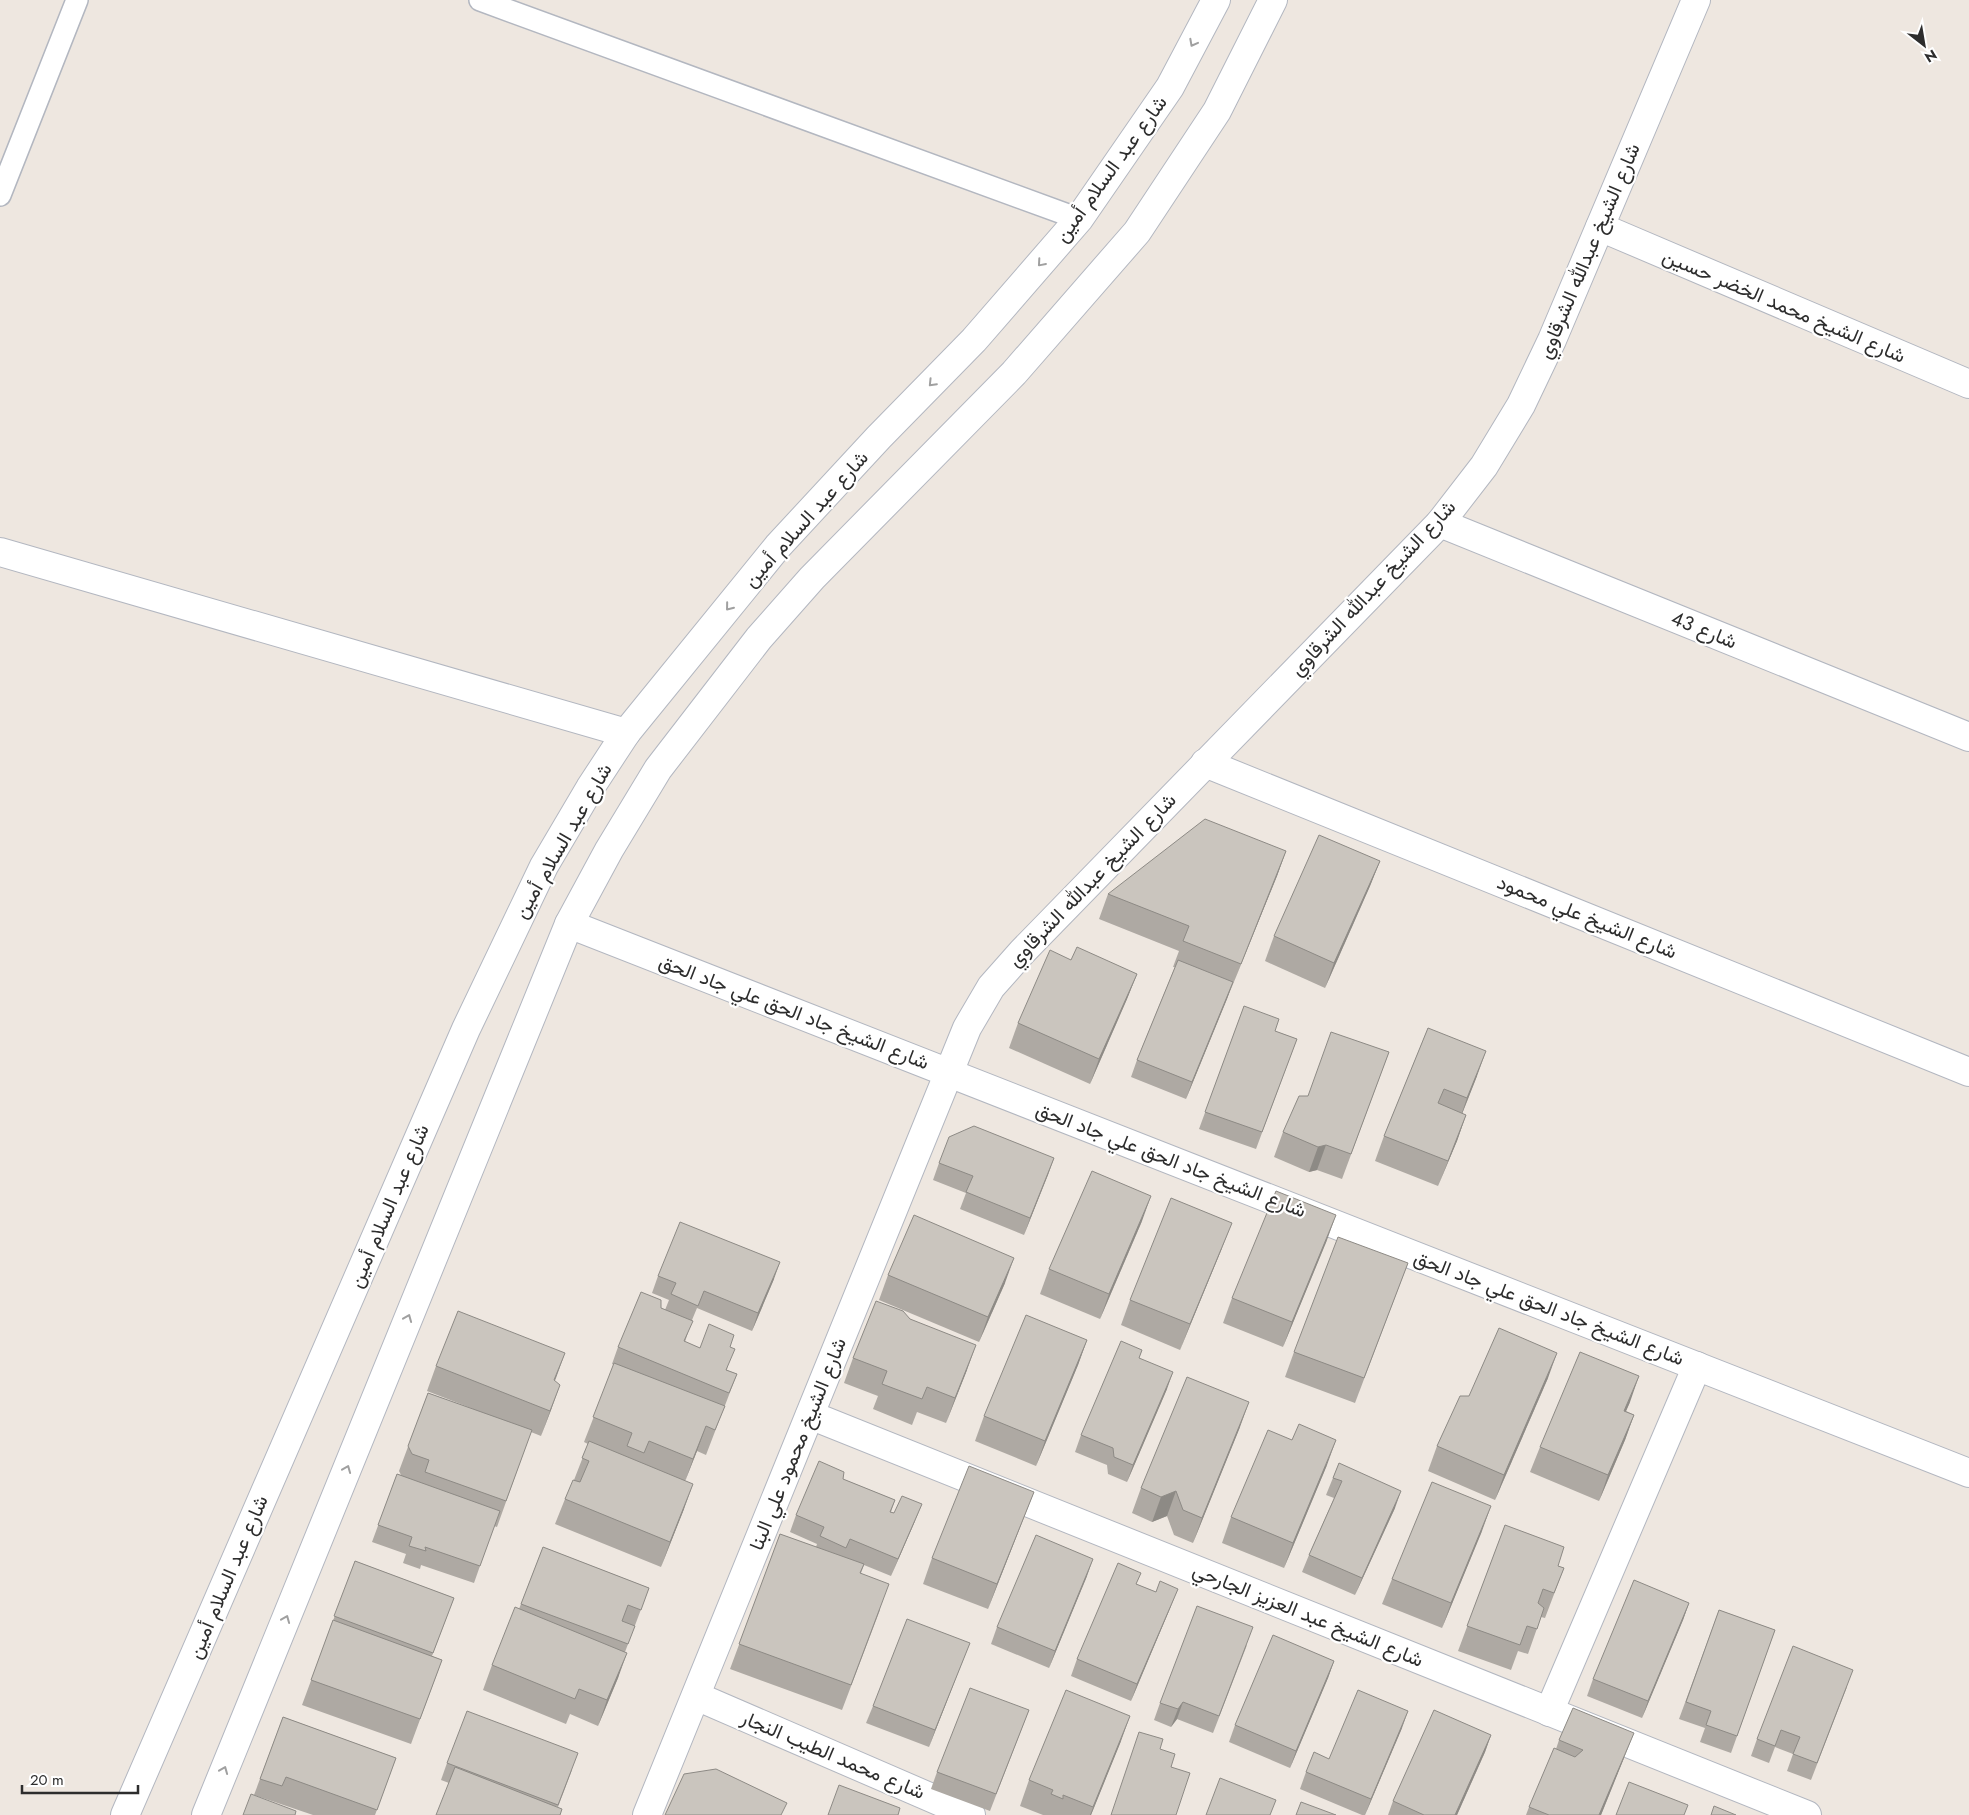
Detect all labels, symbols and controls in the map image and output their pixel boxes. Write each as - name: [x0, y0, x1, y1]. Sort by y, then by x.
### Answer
- north arrow: [1899, 20, 1949, 70]
- one-way arrow: [1189, 38, 1199, 47]
- text: N: [1921, 45, 1941, 68]
- street label: شارع عبد السلام أمين: [1048, 90, 1174, 248]
- street label: شارع الشيخ عبدالله الشرقاوي: [1530, 139, 1649, 364]
- street label: شارع الشيخ محمد الخضر حسين: [1658, 242, 1910, 370]
- one-way arrow: [1038, 257, 1047, 266]
- one-way arrow: [929, 377, 938, 386]
- street label: شارع عبد السلام أمين: [737, 444, 875, 594]
- street label: شارع الشيخ عبدالله الشرقاوي: [1283, 493, 1464, 684]
- one-way arrow: [725, 601, 734, 610]
- street label: شارع 43: [1667, 604, 1741, 656]
- street label: شارع عبد السلام أمين: [507, 758, 619, 924]
- street label: شارع الشيخ عبدالله الشرقاوي: [1001, 787, 1184, 975]
- street label: شارع الشيخ علي محمود: [1492, 868, 1681, 968]
- street label: شارع الشيخ جاد الحق علي جاد الحق: [654, 947, 933, 1079]
- street label: شارع الشيخ جاد الحق علي جاد الحق: [1031, 1095, 1310, 1227]
- street label: شارع عبد السلام أمين: [341, 1120, 437, 1292]
- street label: شارع الشيخ جاد الحق علي جاد الحق: [1409, 1243, 1688, 1375]
- one-way arrow: [403, 1315, 413, 1323]
- street label: شارع الشيخ محمود علي البنا: [742, 1333, 856, 1555]
- one-way arrow: [341, 1465, 351, 1474]
- street label: شارع عبد السلام أمين: [180, 1491, 276, 1663]
- street label: شارع الشيخ عبد العزيز الجارحي: [1187, 1555, 1428, 1677]
- one-way arrow: [280, 1616, 290, 1624]
- street label: شارع محمد الطيب النجار: [736, 1703, 929, 1807]
- scale bar: [22, 1762, 139, 1794]
- one-way arrow: [218, 1766, 229, 1775]
- text: 20 m: [30, 1769, 64, 1791]

